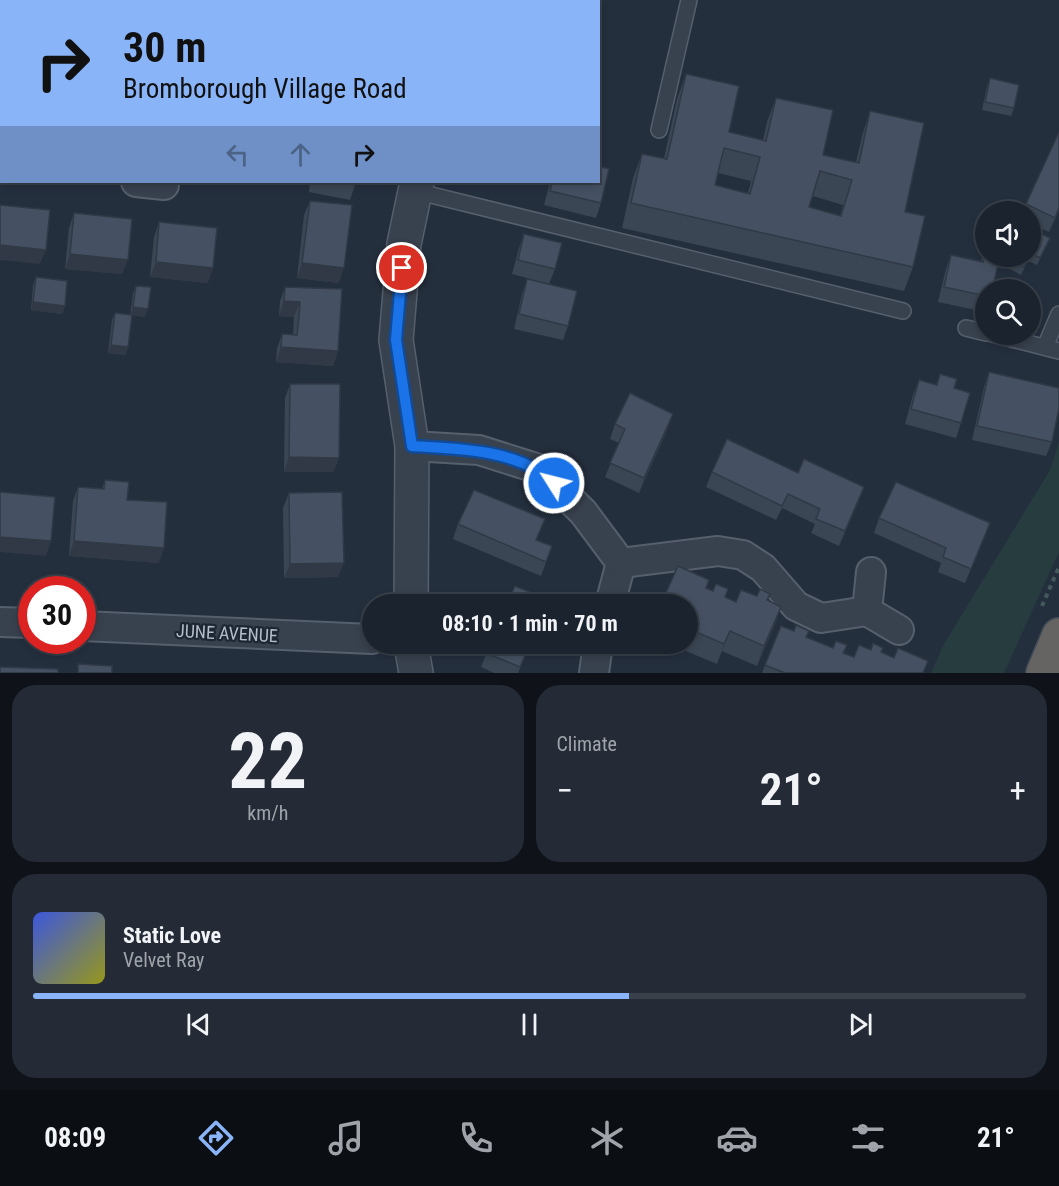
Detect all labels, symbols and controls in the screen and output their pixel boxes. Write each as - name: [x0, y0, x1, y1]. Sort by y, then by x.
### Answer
- text: 30 m: [123, 23, 206, 72]
- icon: right: [24, 24, 102, 102]
- text: Bromborough Village Road: [123, 73, 407, 105]
- icon: left: [221, 138, 254, 171]
- icon: ahead: [284, 138, 317, 171]
- icon: right: [347, 138, 380, 171]
- map controls: [975, 201, 1041, 345]
- button: sound: [975, 201, 1041, 267]
- pin: [376, 242, 427, 293]
- icon: arrive: [385, 251, 418, 284]
- button: search: [975, 279, 1041, 345]
- position arrow: [522, 451, 586, 515]
- speed limit sign: 30: [18, 576, 96, 654]
- text: 08:10 · 1 min · 70 m: [442, 611, 618, 636]
- street label: JUNE AVENUE: [176, 620, 278, 646]
- text: 22: [228, 716, 307, 807]
- text: Climate: [557, 732, 617, 756]
- text: 21°: [760, 763, 823, 816]
- text: −: [557, 771, 573, 810]
- text: +: [1010, 771, 1026, 810]
- text: km/h: [247, 801, 288, 825]
- text: Static Love: [123, 923, 221, 948]
- text: Velvet Ray: [123, 948, 204, 972]
- icon: previous: [182, 1008, 215, 1041]
- icon: pause: [513, 1008, 546, 1041]
- icon: next: [844, 1008, 877, 1041]
- icon: directions: [195, 1117, 237, 1159]
- icon: music: [325, 1117, 367, 1159]
- icon: phone: [455, 1117, 497, 1159]
- icon: climate: [586, 1117, 628, 1159]
- icon: car: [716, 1117, 758, 1159]
- icon: filters: [847, 1117, 889, 1159]
- text: 08:09: [44, 1122, 106, 1154]
- text: 21°: [977, 1122, 1015, 1154]

